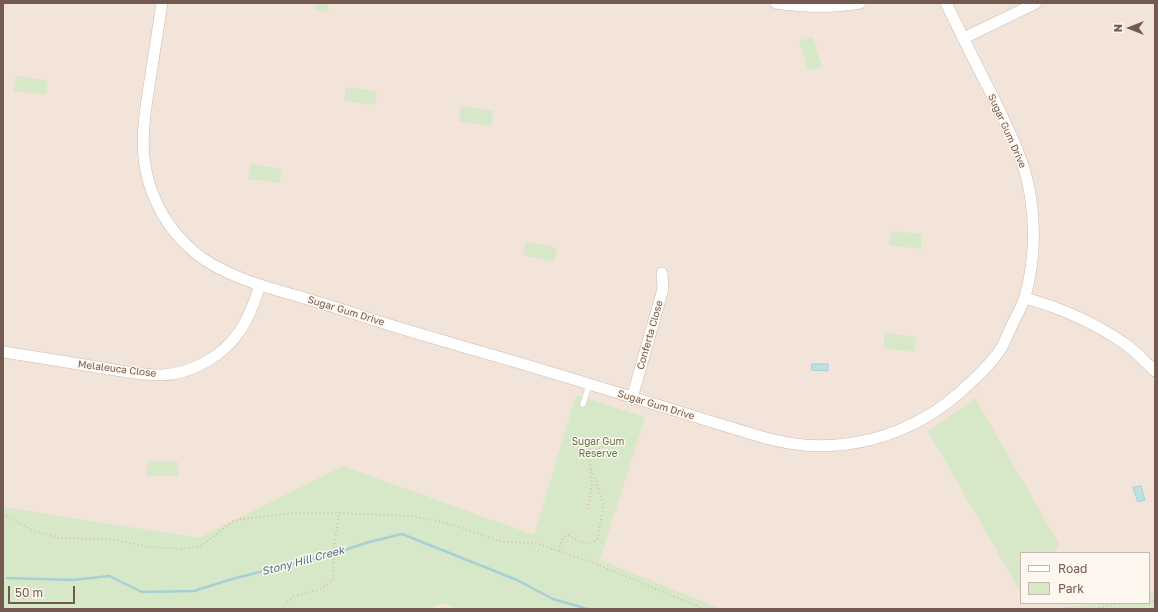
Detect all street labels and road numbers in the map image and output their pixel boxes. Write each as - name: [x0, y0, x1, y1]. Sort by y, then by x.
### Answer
- street label: Sugar Gum Drive: [985, 92, 1029, 170]
- street label: Sugar Gum Drive: [306, 294, 386, 328]
- street label: Conferta Close: [634, 299, 666, 371]
- street label: Melaleuca Close: [77, 358, 157, 380]
- street label: Sugar Gum Drive: [616, 388, 696, 422]

